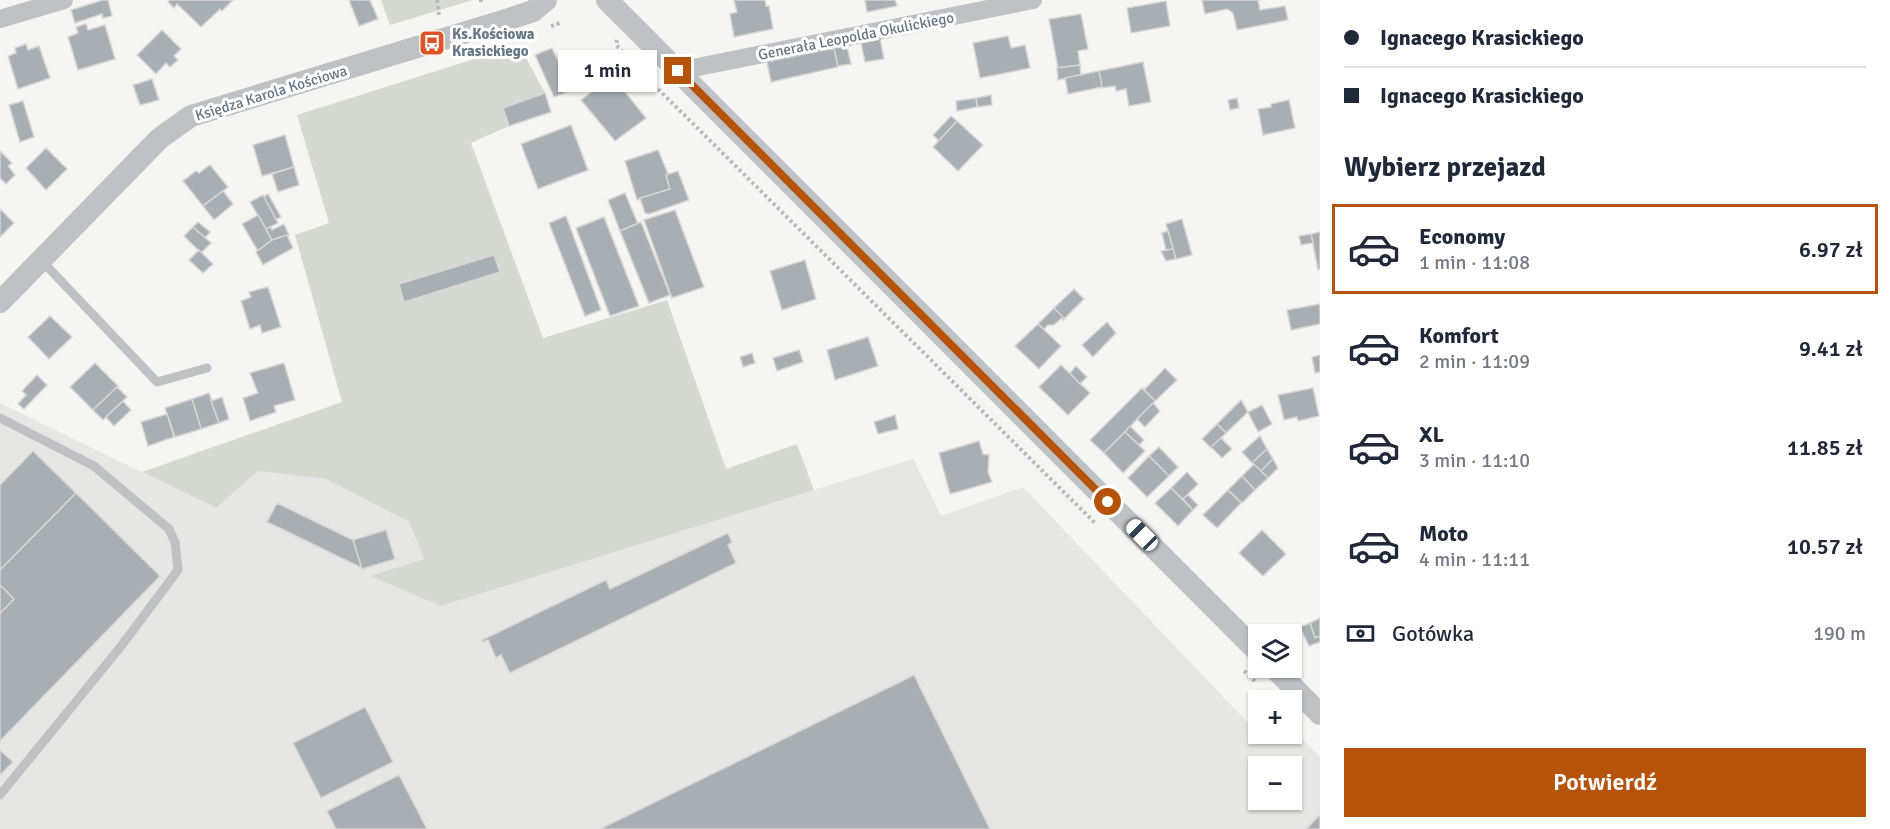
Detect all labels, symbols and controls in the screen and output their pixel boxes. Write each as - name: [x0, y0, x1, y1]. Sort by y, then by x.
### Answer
- street label: Generała Leopolda Okulickiego: [757, 8, 956, 64]
- text: Ignacego Krasickiego: [1380, 24, 1584, 51]
- place label: Ks.Kościowa Krasickiego: [452, 25, 535, 60]
- bus stop icon: Ks.Kościowa Krasickiego: [417, 28, 447, 58]
- callout: 1 min: [558, 50, 657, 92]
- route end: [664, 57, 691, 84]
- text: 1 min: [584, 58, 631, 83]
- street label: Księdza Karola Kościowa: [193, 61, 349, 125]
- text: Ignacego Krasickiego: [1380, 82, 1584, 109]
- text: Wybierz przejazd: [1344, 151, 1546, 184]
- icon: car: [1347, 222, 1401, 276]
- text: Economy: [1419, 223, 1505, 250]
- text: 6.97 zł: [1799, 236, 1863, 263]
- text: 1 min · 11:08: [1419, 250, 1530, 275]
- icon: car: [1347, 321, 1401, 375]
- text: Komfort: [1419, 322, 1499, 349]
- text: 9.41 zł: [1799, 335, 1863, 362]
- text: 2 min · 11:09: [1419, 349, 1530, 374]
- icon: car: [1347, 420, 1401, 474]
- text: XL: [1419, 421, 1444, 448]
- text: 11.85 zł: [1787, 434, 1863, 461]
- text: 3 min · 11:10: [1419, 448, 1530, 473]
- route start: [1094, 488, 1121, 515]
- car: [1123, 516, 1161, 554]
- icon: car: [1347, 519, 1401, 573]
- text: Moto: [1419, 520, 1468, 547]
- text: 10.57 zł: [1787, 533, 1863, 560]
- text: 4 min · 11:11: [1419, 547, 1530, 572]
- icon: cash: [1344, 617, 1377, 650]
- text: Gotówka: [1392, 620, 1474, 647]
- text: 190 m: [1813, 621, 1866, 646]
- map controls: [1248, 624, 1302, 810]
- button: layers: [1248, 624, 1302, 678]
- button: +: [1248, 690, 1302, 744]
- button: Potwierdź: [1344, 748, 1866, 817]
- button: −: [1248, 756, 1302, 810]

